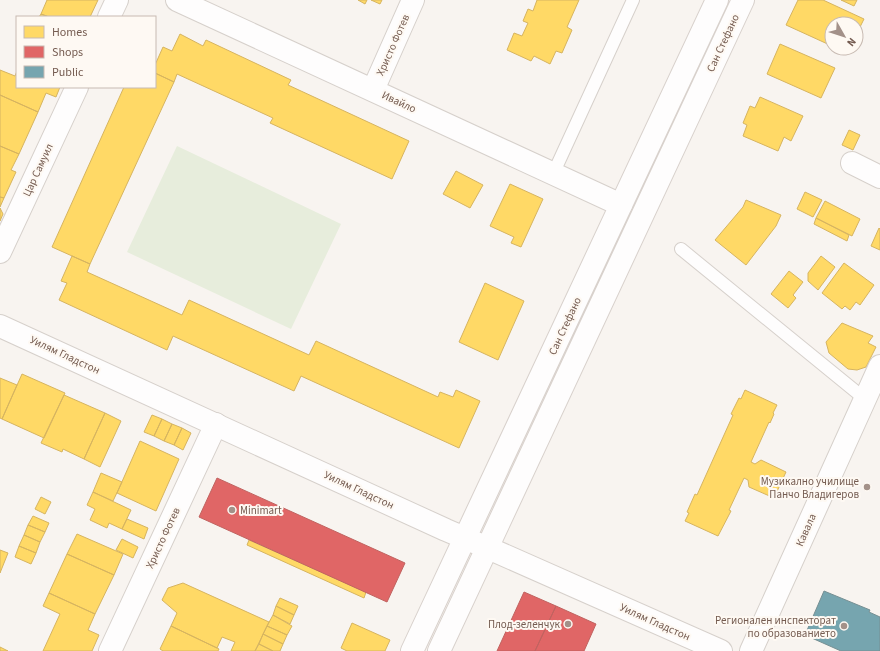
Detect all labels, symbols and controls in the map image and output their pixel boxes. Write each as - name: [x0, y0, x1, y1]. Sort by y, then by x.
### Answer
- street label: Христо Фотев: [373, 12, 413, 78]
- street label: Сан Стефано: [703, 12, 743, 74]
- legend: [16, 16, 156, 88]
- north arrow: [824, 16, 864, 56]
- text: Homes: [52, 24, 87, 41]
- text: N: [843, 34, 860, 50]
- text: Shops: [52, 44, 83, 61]
- text: Public: [52, 64, 84, 81]
- street label: Ивайло: [379, 88, 419, 117]
- street label: Цар Самуил: [19, 141, 57, 199]
- street label: Сан Стефано: [545, 295, 585, 357]
- street label: Уилям Гладстон: [28, 332, 102, 378]
- street label: Уилям Гладстон: [322, 467, 396, 513]
- place label: Музикално училище Панчо Владигеров: [761, 474, 860, 502]
- marker: Музикално училище Панчо Владигеров: [862, 482, 872, 492]
- place label: Minimart: [240, 503, 282, 518]
- street label: Христо Фотев: [142, 505, 184, 571]
- marker: Minimart: [227, 505, 237, 515]
- street label: Кавала: [792, 511, 820, 549]
- street label: Уилям Гладстон: [617, 600, 693, 644]
- place label: Регионален инспекторат по образованието: [715, 613, 836, 641]
- place label: Плод-зеленчук: [488, 617, 561, 632]
- marker: Плод-зеленчук: [563, 619, 573, 629]
- marker: Регионален инспекторат по образованието: [839, 621, 849, 631]

